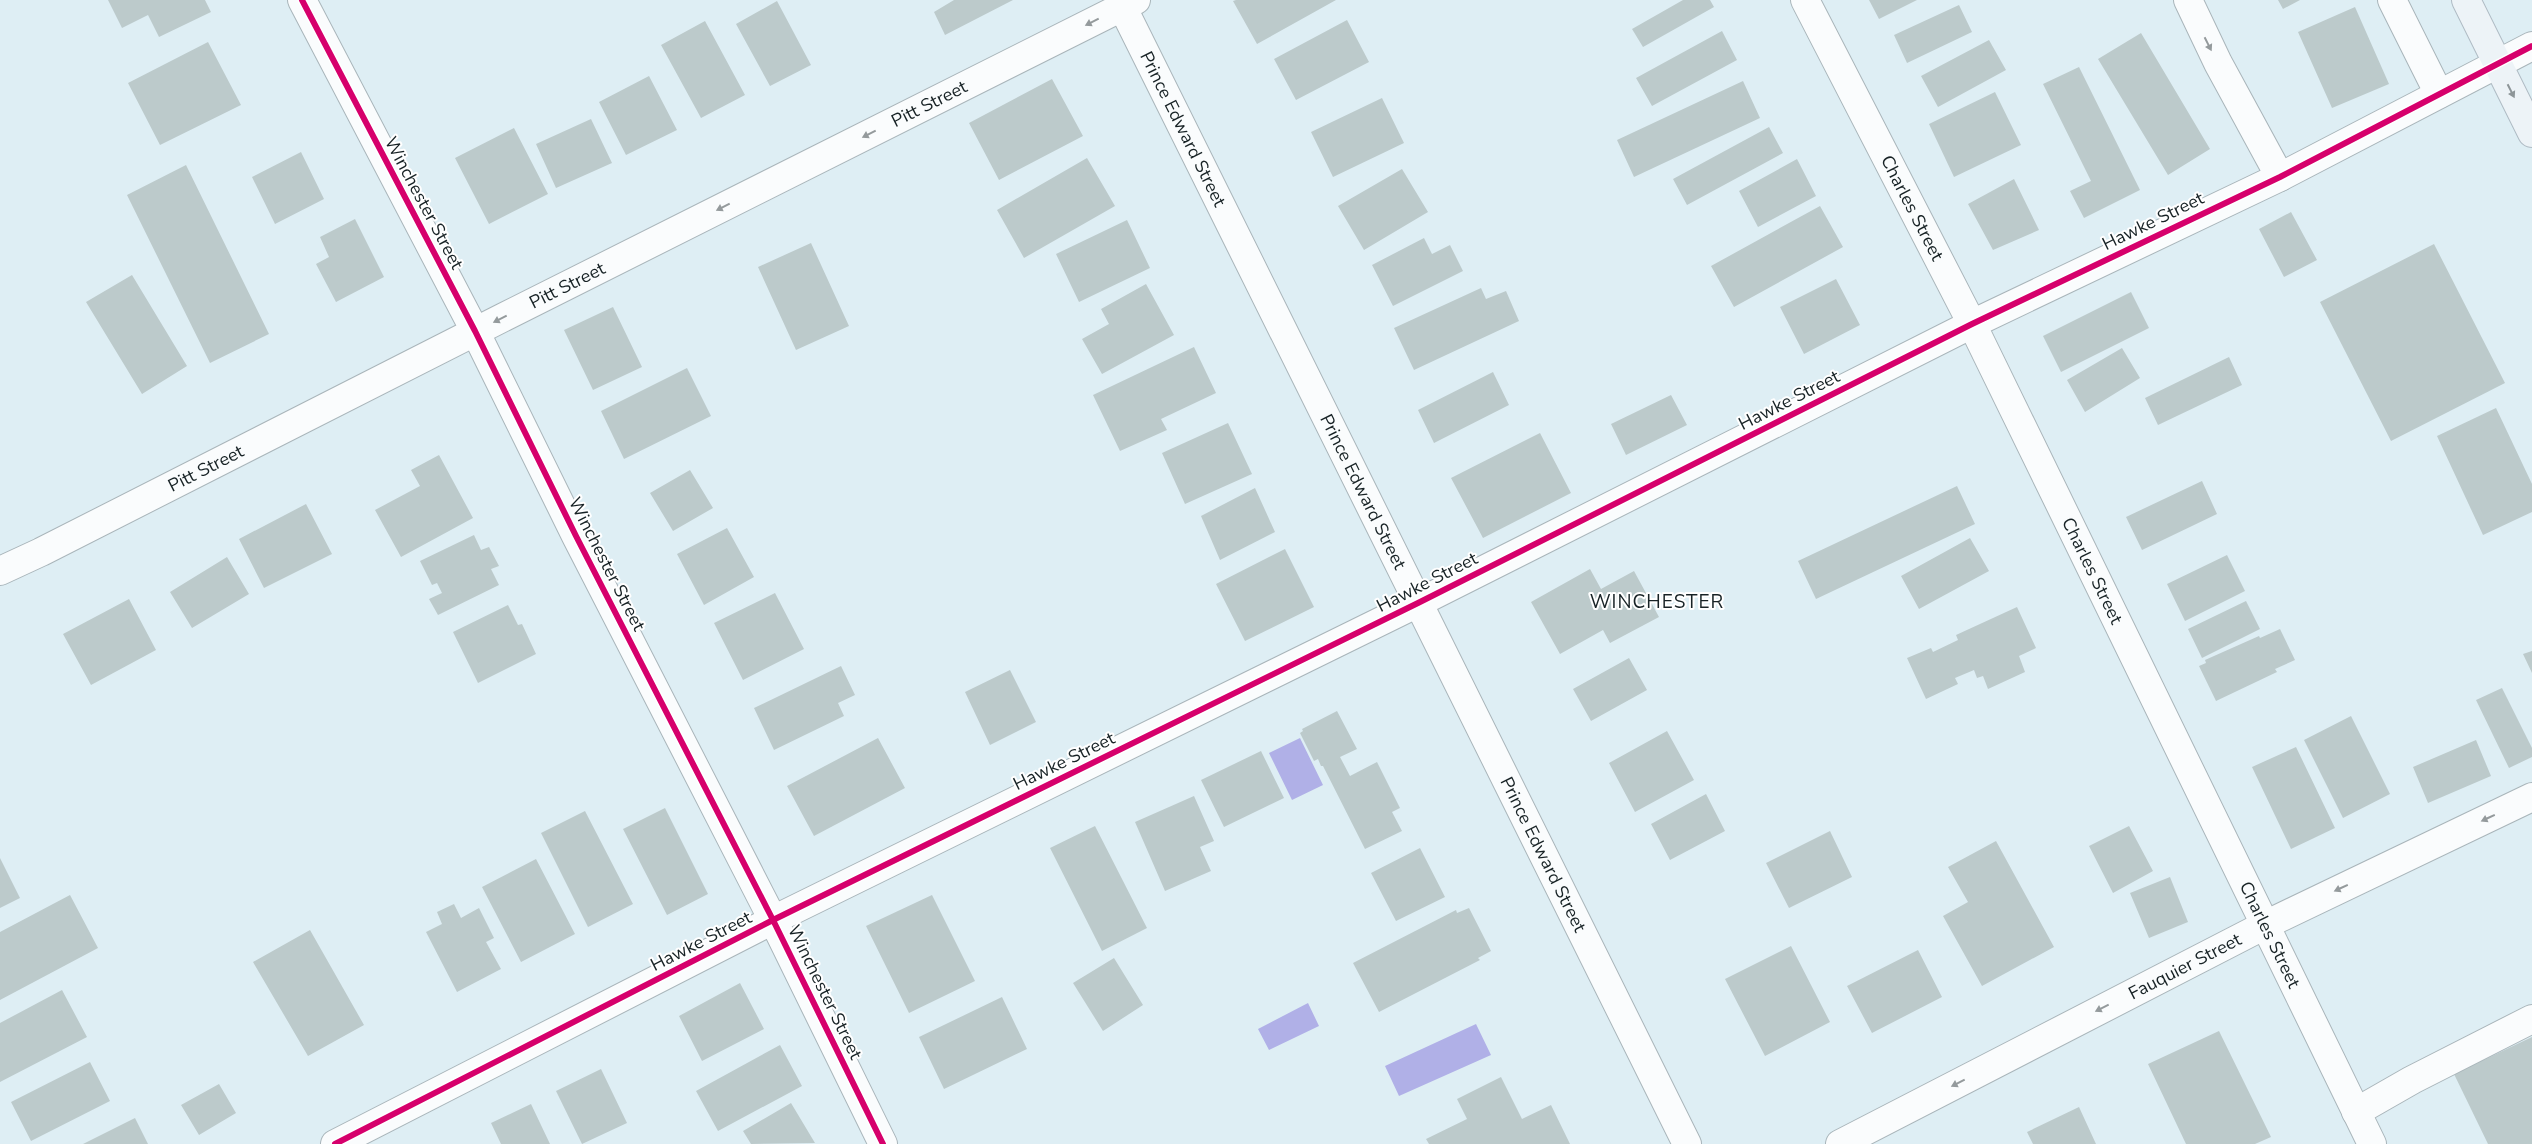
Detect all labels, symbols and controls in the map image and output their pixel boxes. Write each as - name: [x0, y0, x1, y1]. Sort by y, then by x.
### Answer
- one-way arrow: [1085, 18, 1099, 26]
- one-way arrow: [2204, 37, 2212, 52]
- street label: Prince Edward Street: [1134, 47, 1232, 211]
- street label: Pitt Street: [887, 74, 972, 133]
- one-way arrow: [2507, 84, 2515, 98]
- one-way arrow: [861, 130, 876, 138]
- street label: Winchester Street: [379, 133, 469, 274]
- street label: Charles Street: [1875, 151, 1950, 266]
- street label: Hawke Street: [2098, 186, 2208, 256]
- one-way arrow: [716, 203, 730, 211]
- street label: Pitt Street: [525, 256, 610, 314]
- one-way arrow: [493, 315, 507, 323]
- street label: Hawke Street: [1734, 364, 1844, 436]
- street label: Prince Edward Street: [1314, 410, 1412, 574]
- street label: Pitt Street: [164, 439, 248, 498]
- street label: Winchester Street: [563, 493, 651, 636]
- street label: Charles Street: [2056, 513, 2129, 629]
- street label: Hawke Street: [1372, 546, 1482, 618]
- district label: WINCHESTER: [1590, 589, 1724, 615]
- street label: Hawke Street: [1009, 726, 1119, 796]
- street label: Prince Edward Street: [1495, 773, 1592, 937]
- one-way arrow: [2481, 814, 2495, 822]
- street label: Charles Street: [2234, 877, 2306, 993]
- one-way arrow: [2334, 884, 2348, 892]
- street label: Hawke Street: [646, 905, 756, 977]
- street label: Winchester Street: [782, 921, 868, 1064]
- street label: Fauquier Street: [2124, 927, 2246, 1005]
- one-way arrow: [2095, 1004, 2110, 1012]
- one-way arrow: [1951, 1079, 1965, 1087]

